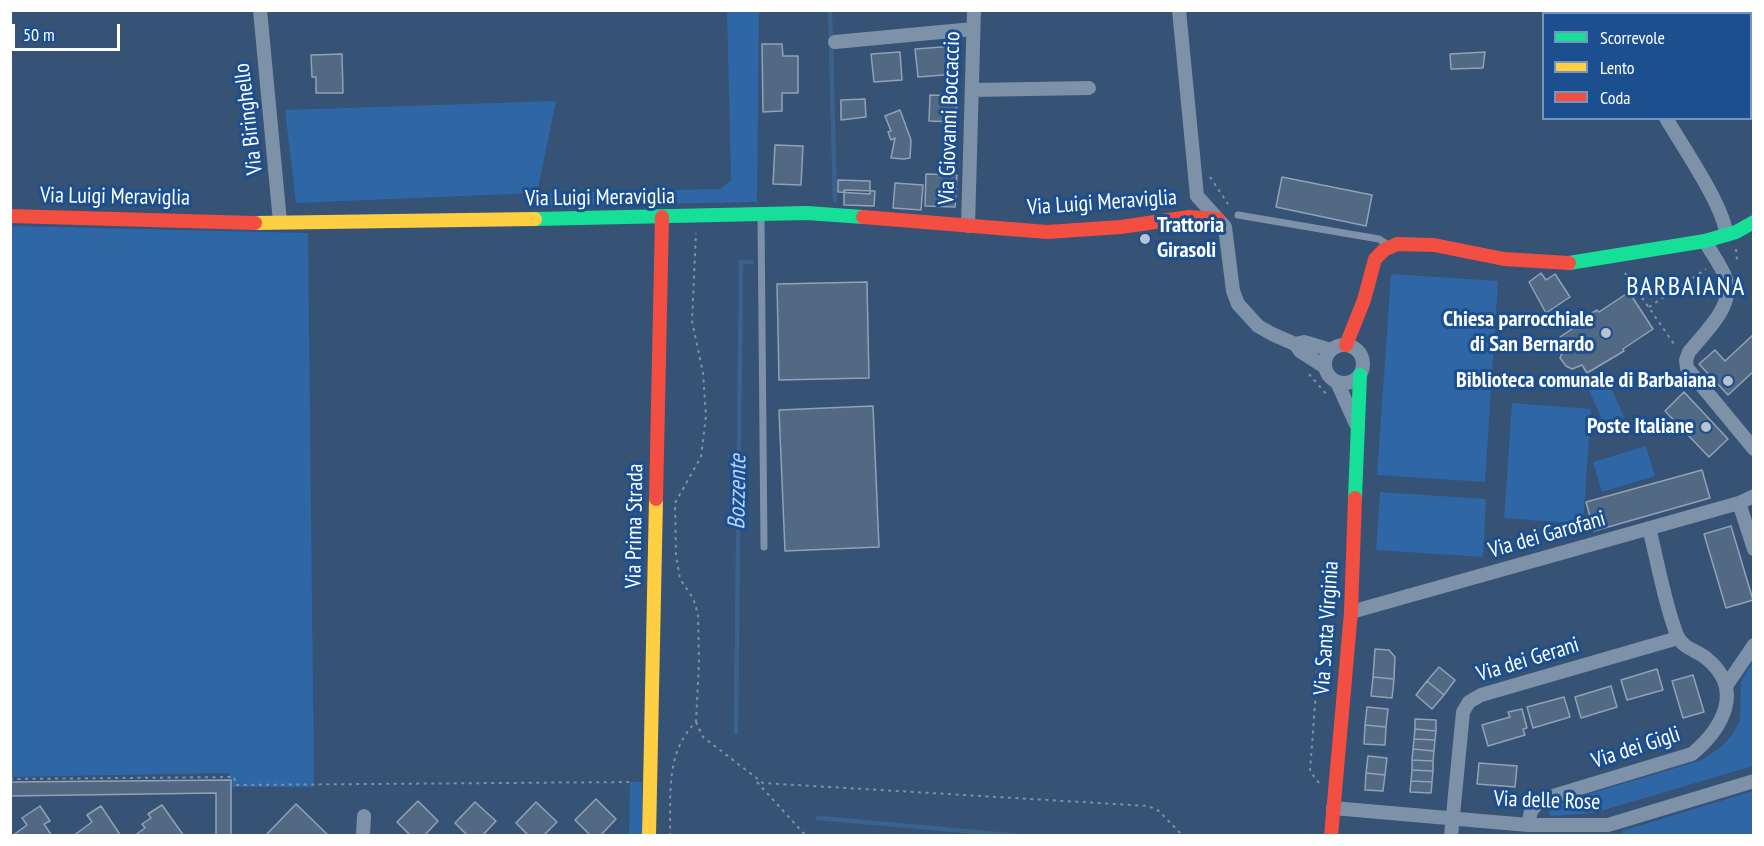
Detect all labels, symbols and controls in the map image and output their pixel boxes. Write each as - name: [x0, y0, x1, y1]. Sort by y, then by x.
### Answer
- scale bar: [15, 12, 123, 50]
- legend: [1542, 12, 1752, 120]
- text: 50 m: [23, 23, 55, 46]
- text: Scorrevole: [1600, 26, 1665, 49]
- street label: Via Giovanni Boccaccio: [934, 31, 966, 205]
- text: Lento: [1600, 56, 1635, 79]
- street label: Via Biringhello: [229, 62, 269, 176]
- text: Coda: [1600, 86, 1631, 109]
- street label: Via Luigi Meraviglia: [40, 182, 190, 212]
- street label: Via Luigi Meraviglia: [525, 183, 675, 213]
- street label: Via Luigi Meraviglia: [1026, 185, 1178, 221]
- place label: Trattoria Girasoli: [1157, 213, 1224, 264]
- marker: Trattoria Girasoli: [1138, 232, 1152, 246]
- district label: BARBAIANA: [1626, 272, 1746, 304]
- place label: Chiesa parrocchiale di San Bernardo: [1443, 307, 1594, 358]
- marker: Chiesa parrocchiale di San Bernardo: [1599, 326, 1613, 340]
- place label: Biblioteca comunale di Barbaiana: [1456, 368, 1716, 394]
- marker: Biblioteca comunale di Barbaiana: [1721, 374, 1735, 388]
- place label: Poste Italiane: [1587, 414, 1694, 440]
- marker: Poste Italiane: [1699, 420, 1713, 434]
- water label: Bozzente: [723, 454, 753, 530]
- street label: Via Prima Strada: [621, 463, 649, 589]
- street label: Via dei Garofani: [1486, 506, 1608, 564]
- street label: Via Santa Virginia: [1309, 560, 1345, 696]
- street label: Via dei Gerani: [1474, 632, 1582, 688]
- street label: Via dei Gigli: [1588, 721, 1684, 775]
- street label: Via delle Rose: [1493, 786, 1601, 816]

